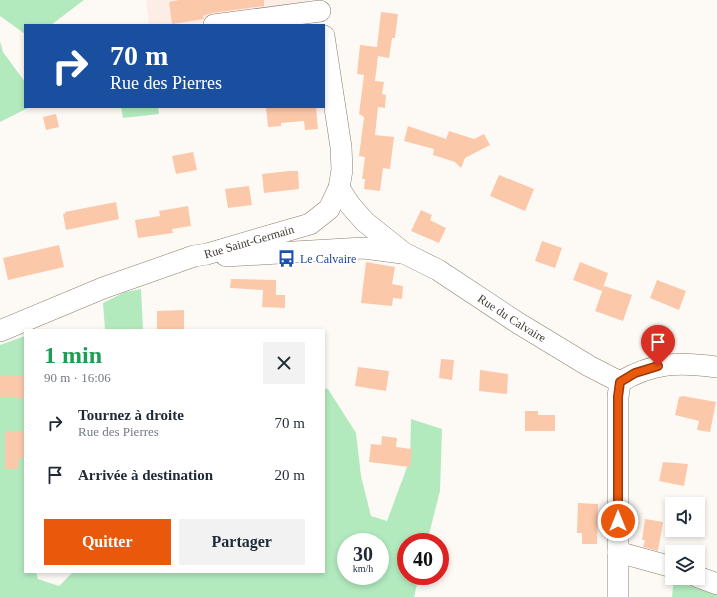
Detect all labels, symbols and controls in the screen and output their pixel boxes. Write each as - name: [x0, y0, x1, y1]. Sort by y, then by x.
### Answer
- icon: right: [44, 40, 96, 92]
- text: 70 m: [110, 40, 168, 71]
- text: Rue des Pierres: [110, 73, 222, 93]
- street label: Rue Saint-Germain: [202, 222, 296, 261]
- bus stop icon: Le Calvaire: [277, 249, 297, 269]
- place label: Le Calvaire: [300, 252, 356, 266]
- street label: Rue du Calvaire: [475, 291, 548, 345]
- pin: [641, 325, 675, 366]
- icon: arrive: [647, 331, 669, 353]
- text: 1 min: [44, 342, 102, 368]
- button: close: [263, 342, 305, 384]
- text: 90 m · 16:06: [44, 370, 111, 385]
- text: Tournez à droite: [78, 407, 184, 423]
- icon: right: [44, 412, 66, 434]
- text: 70 m: [275, 415, 305, 431]
- text: Rue des Pierres: [78, 424, 159, 439]
- icon: arrive: [44, 464, 66, 486]
- text: Arrivée à destination: [78, 467, 213, 483]
- text: 20 m: [275, 467, 305, 483]
- map controls: [665, 497, 705, 585]
- button: sound: [665, 497, 705, 537]
- position arrow: [597, 500, 639, 542]
- button: Quitter: [44, 519, 171, 565]
- button: Partager: [179, 519, 305, 565]
- speed limit sign: 40: [397, 533, 449, 585]
- text: 30: [353, 543, 373, 565]
- button: layers: [665, 545, 705, 585]
- text: km/h: [353, 563, 373, 574]

